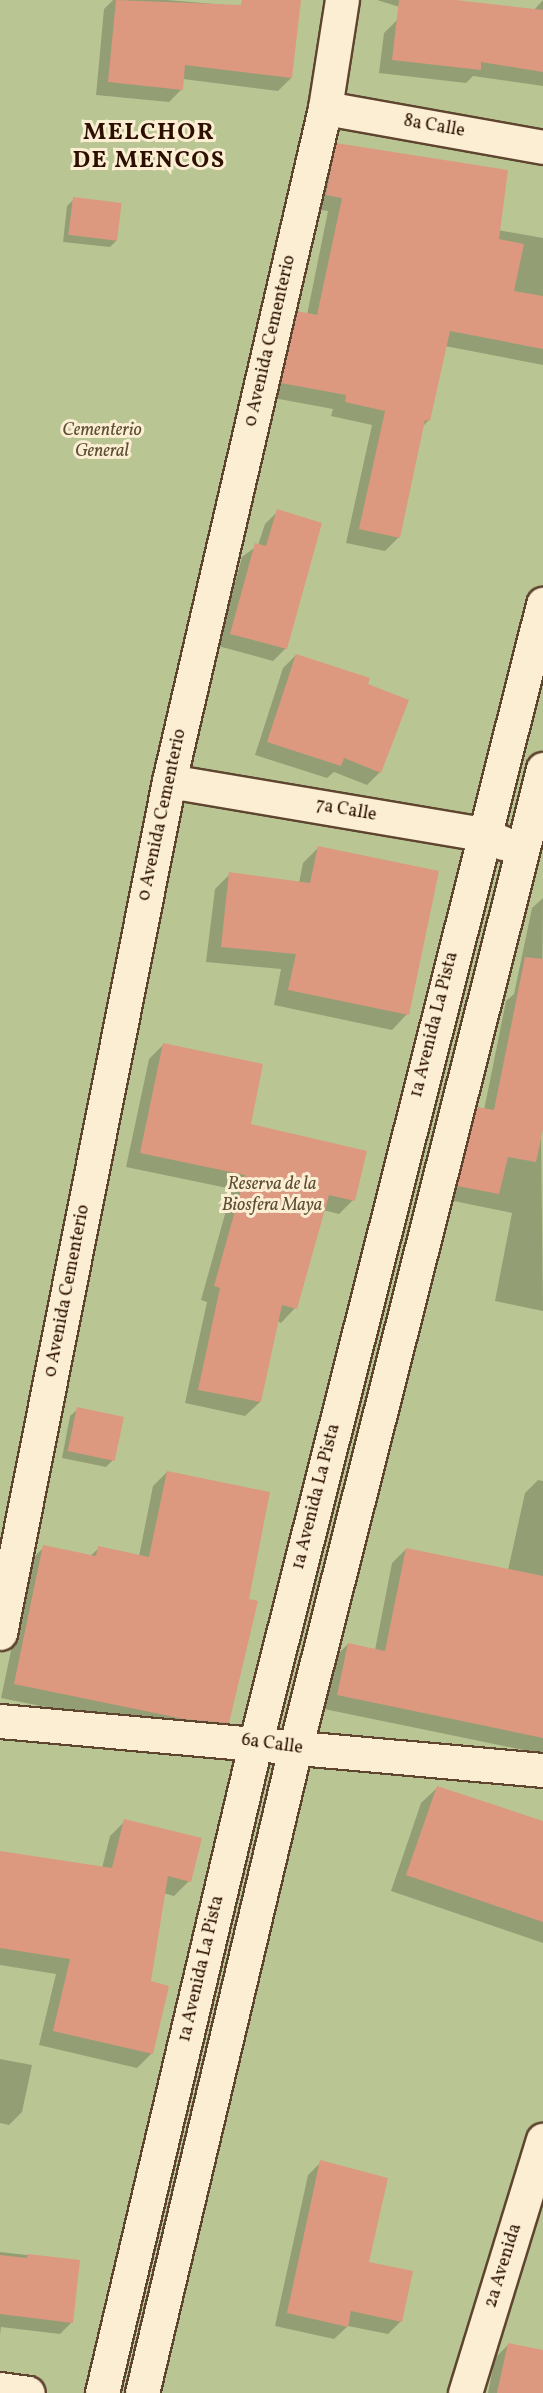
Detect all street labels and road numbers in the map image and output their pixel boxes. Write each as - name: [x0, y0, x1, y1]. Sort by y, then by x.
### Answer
- street label: 8a Calle: [402, 111, 466, 143]
- street label: 0 Avenida Cementerio: [241, 253, 301, 429]
- street label: 0 Avenida Cementerio: [134, 727, 192, 903]
- street label: 7a Calle: [314, 795, 378, 827]
- street label: 1a Avenida La Pista: [406, 950, 464, 1100]
- street label: 0 Avenida Cementerio: [41, 1203, 95, 1379]
- street label: 1a Avenida La Pista: [288, 1422, 346, 1572]
- street label: 6a Calle: [240, 1730, 304, 1760]
- street label: 1a Avenida La Pista: [175, 1894, 229, 2044]
- street label: 2a Avenida: [481, 2221, 527, 2311]

